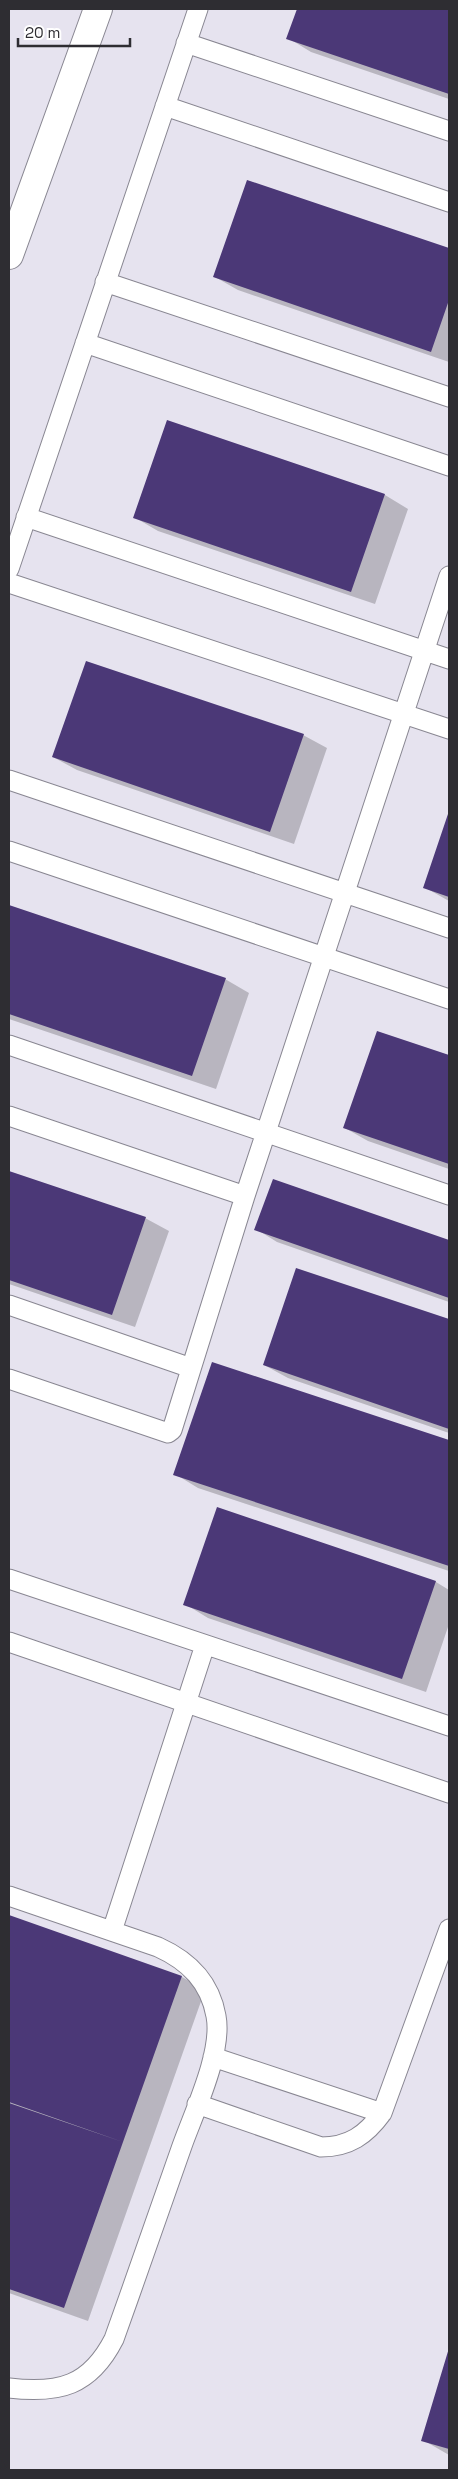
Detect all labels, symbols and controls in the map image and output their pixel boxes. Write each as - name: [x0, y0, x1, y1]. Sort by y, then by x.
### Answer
- scale bar: [18, 15, 130, 47]
- text: 20 m: [25, 23, 60, 42]

